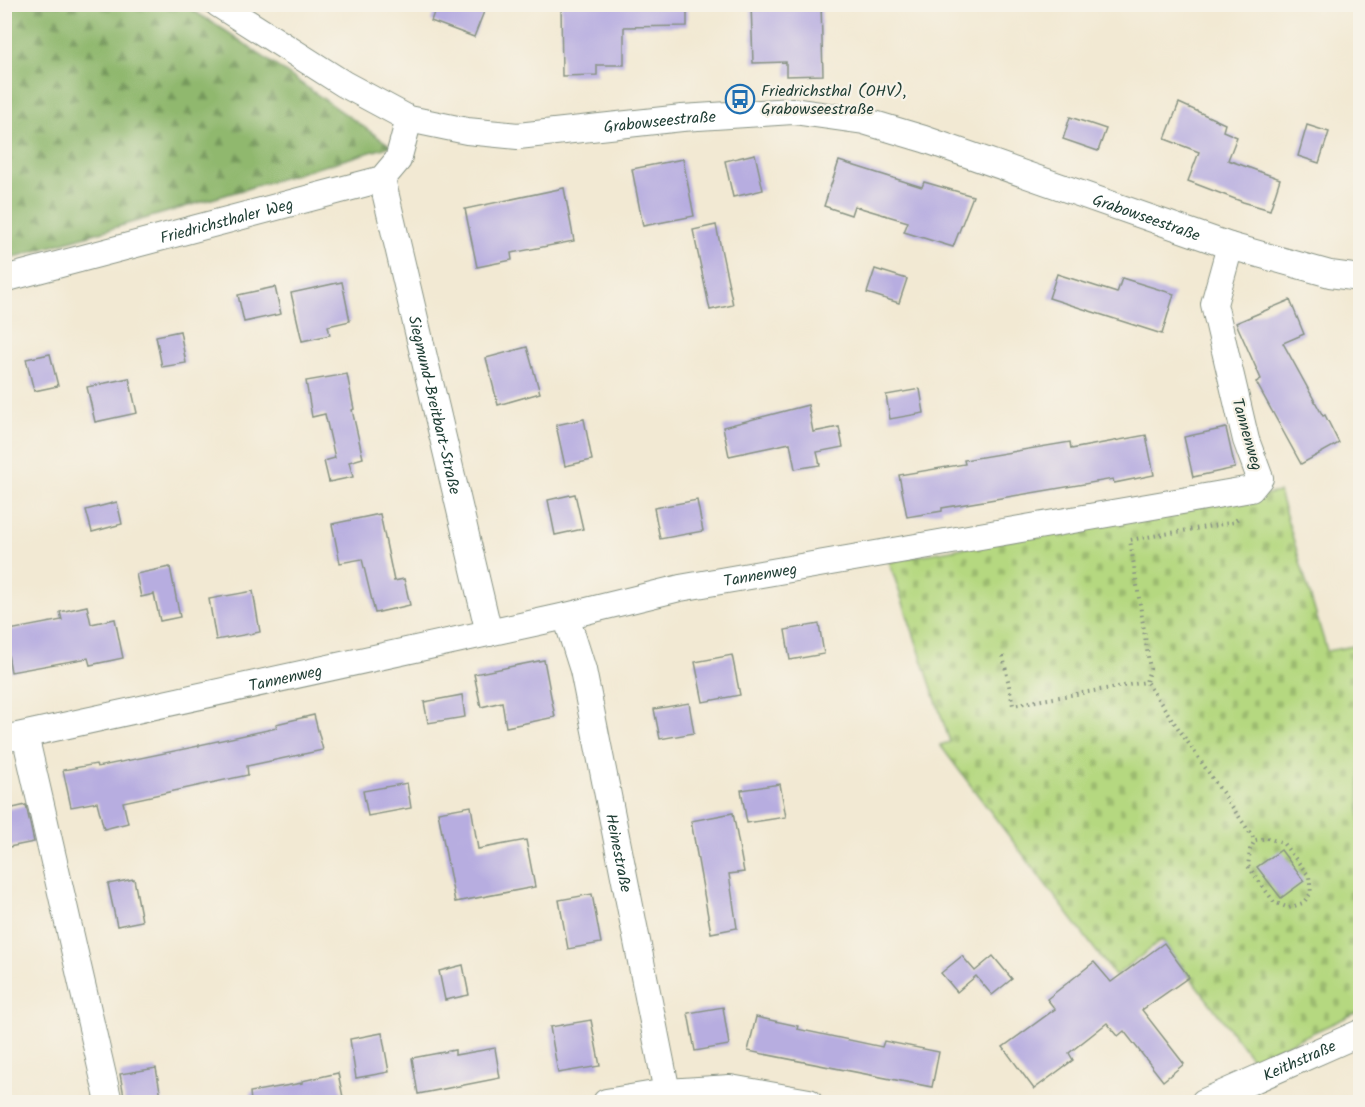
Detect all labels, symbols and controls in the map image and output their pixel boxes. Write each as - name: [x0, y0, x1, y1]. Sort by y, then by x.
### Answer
- place label: Friedrichsthal (OHV), Grabowseestraße: [761, 79, 906, 122]
- bus stop icon: Friedrichsthal (OHV), Grabowseestraße: [724, 83, 756, 115]
- street label: Grabowseestraße: [602, 105, 717, 141]
- street label: Grabowseestraße: [1089, 188, 1203, 249]
- street label: Friedrichsthaler Weg: [157, 192, 296, 251]
- street label: Siegmund-Breitbart-Straße: [401, 313, 467, 497]
- street label: Tannenweg: [1224, 395, 1269, 474]
- street label: Tannenweg: [722, 557, 799, 594]
- street label: Tannenweg: [247, 659, 325, 699]
- street label: Heinestraße: [598, 811, 638, 895]
- street label: Keithstraße: [1259, 1034, 1340, 1088]

